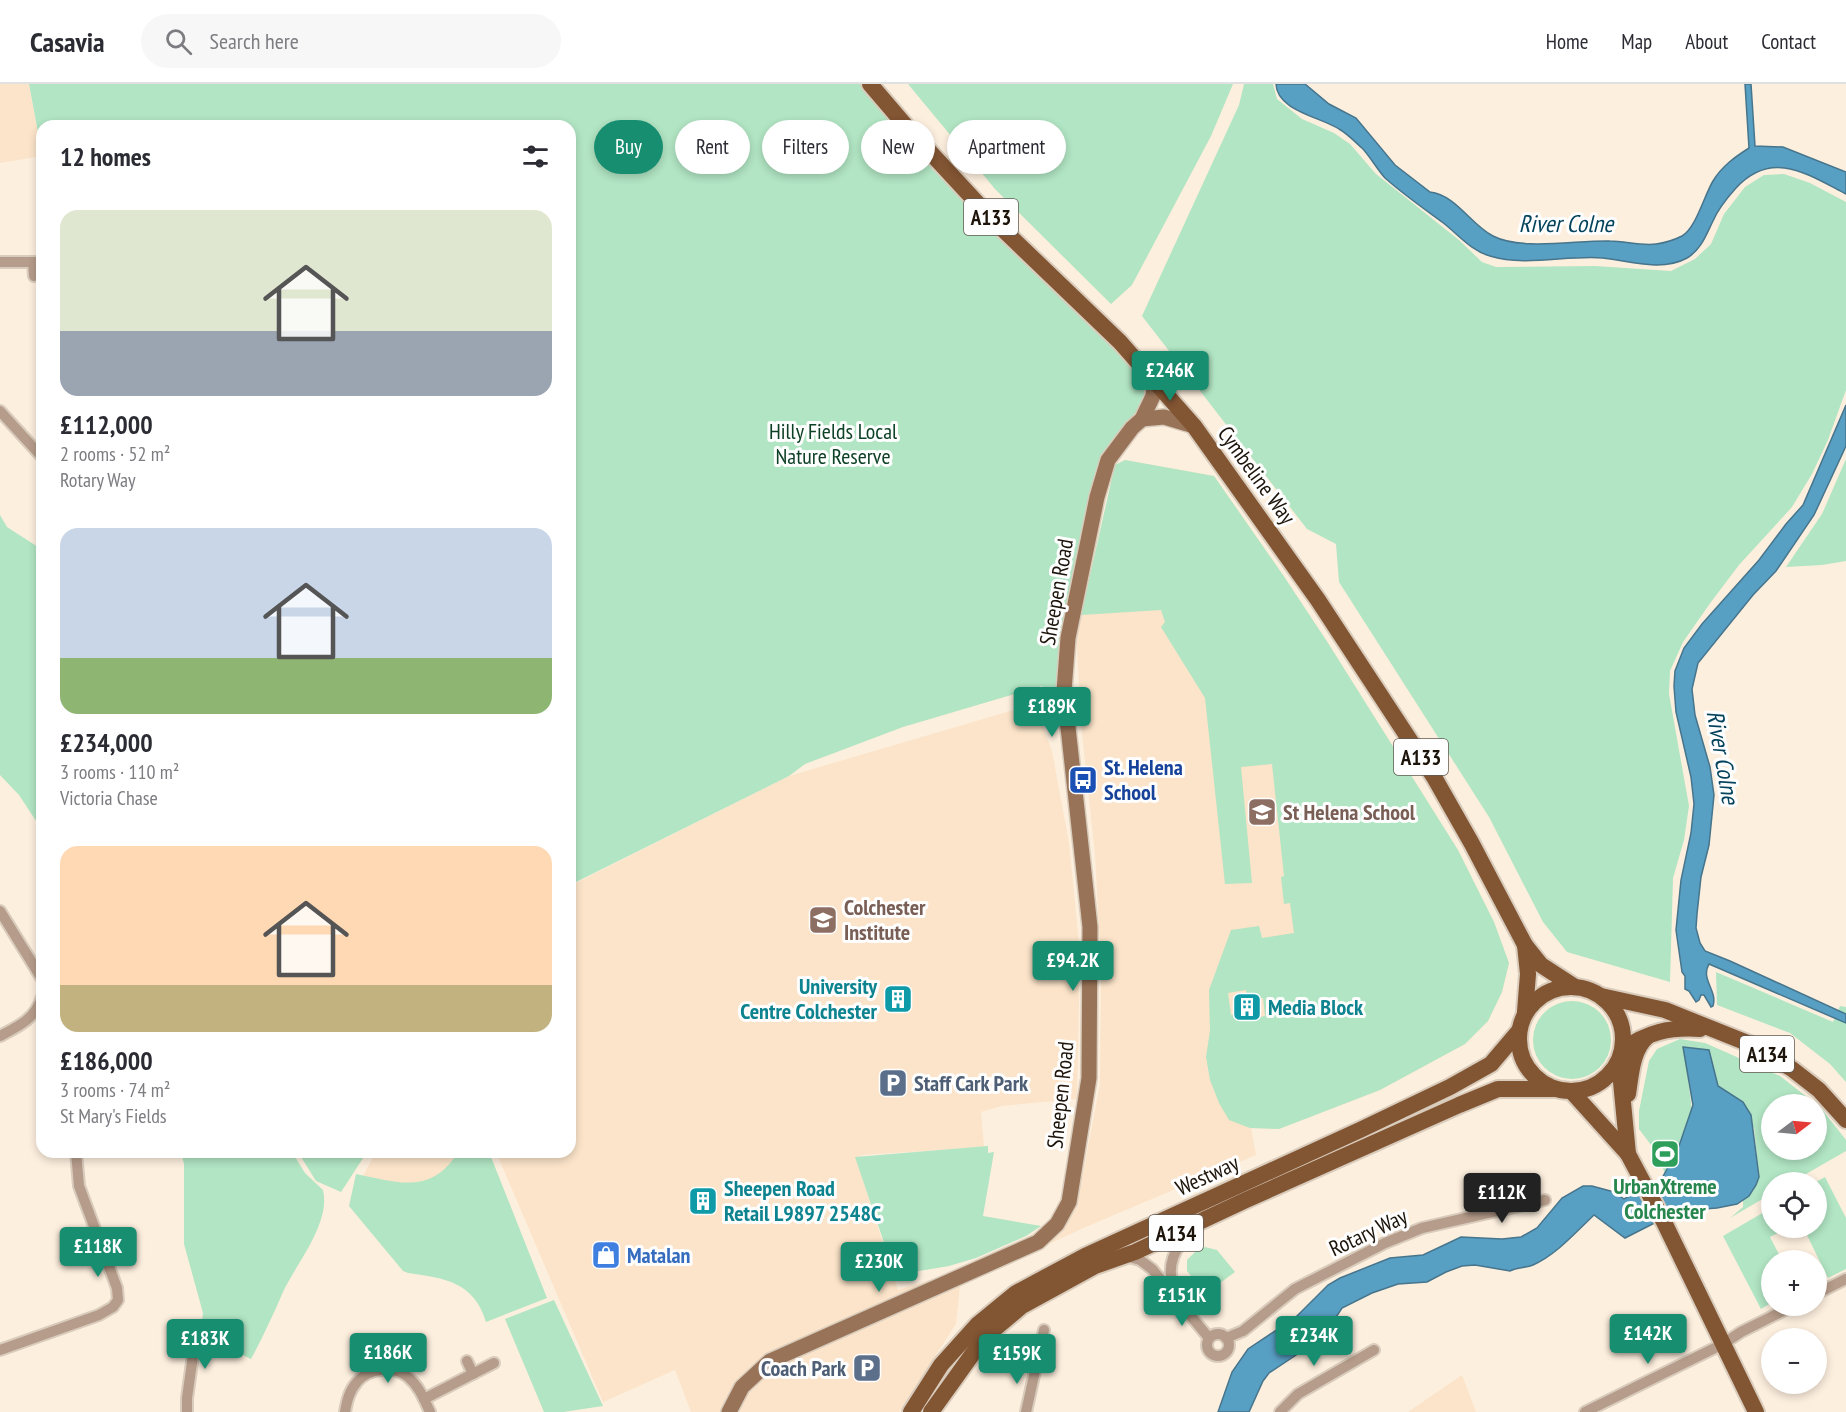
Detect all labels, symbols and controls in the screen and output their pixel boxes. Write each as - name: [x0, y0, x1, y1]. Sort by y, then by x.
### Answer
- search box: [141, 14, 561, 68]
- text: Casavia: [30, 23, 105, 60]
- icon: search: [162, 25, 195, 58]
- text: Search here: [210, 27, 299, 55]
- text: Home: [1546, 28, 1588, 55]
- text: Map: [1621, 28, 1652, 55]
- text: About: [1685, 28, 1728, 55]
- text: Contact: [1761, 28, 1816, 55]
- chip: Buy: [594, 120, 663, 174]
- chip: Rent: [675, 120, 750, 174]
- chip: Filters: [762, 120, 849, 174]
- chip: New: [861, 120, 935, 174]
- chip: Apartment: [947, 120, 1066, 174]
- text: 12 homes: [60, 140, 151, 173]
- icon: filters: [519, 140, 552, 173]
- road number: A133: [964, 199, 1018, 235]
- water label: River Colne: [1519, 208, 1615, 239]
- icon: home: [252, 249, 360, 357]
- pin: £246K: [1128, 351, 1212, 402]
- text: £246K: [1146, 357, 1194, 383]
- text: £112,000: [60, 408, 153, 441]
- park label: Hilly Fields Local Nature Reserve: [769, 417, 898, 470]
- street label: Cymbeline Way: [1212, 420, 1302, 530]
- text: 2 rooms · 52 m²: [60, 441, 170, 467]
- text: Rotary Way: [60, 467, 136, 493]
- street label: Sheepen Road: [1033, 537, 1079, 647]
- icon: home: [252, 567, 360, 675]
- pin: £189K: [1010, 687, 1094, 738]
- text: £189K: [1028, 693, 1076, 719]
- water label: River Colne: [1700, 708, 1747, 808]
- text: £234,000: [60, 726, 153, 759]
- road number: A133: [1394, 739, 1448, 775]
- place label: St. Helena School: [1104, 753, 1183, 806]
- text: 3 rooms · 110 m²: [60, 759, 179, 785]
- bus stop icon: St. Helena School: [1067, 764, 1099, 796]
- text: Victoria Chase: [60, 785, 158, 811]
- school or university icon: St Helena School: [1246, 796, 1278, 828]
- place label: St Helena School: [1283, 798, 1416, 826]
- icon: home: [252, 885, 360, 993]
- place label: Colchester Institute: [844, 893, 926, 946]
- school or university icon: Colchester Institute: [807, 904, 839, 936]
- pin: £94.2K: [1024, 941, 1122, 992]
- text: £94.2K: [1047, 947, 1099, 973]
- place label: University Centre Colchester: [740, 972, 878, 1025]
- building icon: University Centre Colchester: [882, 983, 914, 1015]
- building icon: Media Block: [1231, 991, 1263, 1023]
- place label: Media Block: [1268, 993, 1364, 1021]
- road number: A134: [1740, 1036, 1794, 1072]
- street label: Sheepen Road: [1040, 1040, 1080, 1150]
- text: £186,000: [60, 1044, 153, 1077]
- parking icon: Staff Cark Park: [877, 1067, 909, 1099]
- place label: Staff Cark Park: [914, 1069, 1029, 1097]
- text: 3 rooms · 74 m²: [60, 1077, 170, 1103]
- north arrow: [1761, 1094, 1827, 1160]
- map controls: [1761, 1094, 1827, 1394]
- text: St Mary's Fields: [60, 1103, 167, 1129]
- sports icon: UrbanXtreme Colchester: [1649, 1138, 1681, 1170]
- street label: Westway: [1171, 1148, 1244, 1202]
- place label: UrbanXtreme Colchester: [1613, 1172, 1717, 1225]
- button: locate: [1761, 1172, 1827, 1238]
- pin: £112K: [1460, 1173, 1544, 1224]
- place label: Sheepen Road Retail L9897 2548C: [724, 1174, 881, 1227]
- text: £112K: [1478, 1179, 1526, 1205]
- building icon: Sheepen Road Retail L9897 2548C: [687, 1185, 719, 1217]
- street label: Rotary Way: [1324, 1201, 1412, 1262]
- road number: A134: [1149, 1215, 1203, 1251]
- pin: £118K: [56, 1227, 140, 1278]
- text: £118K: [74, 1233, 122, 1259]
- shop icon: Matalan: [590, 1239, 622, 1271]
- place label: Matalan: [627, 1241, 691, 1269]
- pin: £230K: [837, 1242, 921, 1293]
- text: £230K: [855, 1248, 903, 1274]
- button: +: [1761, 1250, 1827, 1316]
- pin: £151K: [1140, 1276, 1224, 1327]
- text: £151K: [1158, 1282, 1206, 1308]
- pin: £142K: [1606, 1314, 1690, 1365]
- pin: £234K: [1272, 1316, 1356, 1367]
- pin: £183K: [163, 1319, 247, 1370]
- text: £142K: [1624, 1320, 1672, 1346]
- text: £234K: [1290, 1322, 1338, 1348]
- text: £183K: [181, 1325, 229, 1351]
- button: −: [1761, 1328, 1827, 1394]
- pin: £186K: [346, 1333, 430, 1384]
- pin: £159K: [975, 1334, 1059, 1385]
- text: £186K: [364, 1339, 412, 1365]
- text: £159K: [993, 1340, 1041, 1366]
- parking icon: Coach Park: [851, 1352, 883, 1384]
- place label: Coach Park: [761, 1354, 847, 1382]

